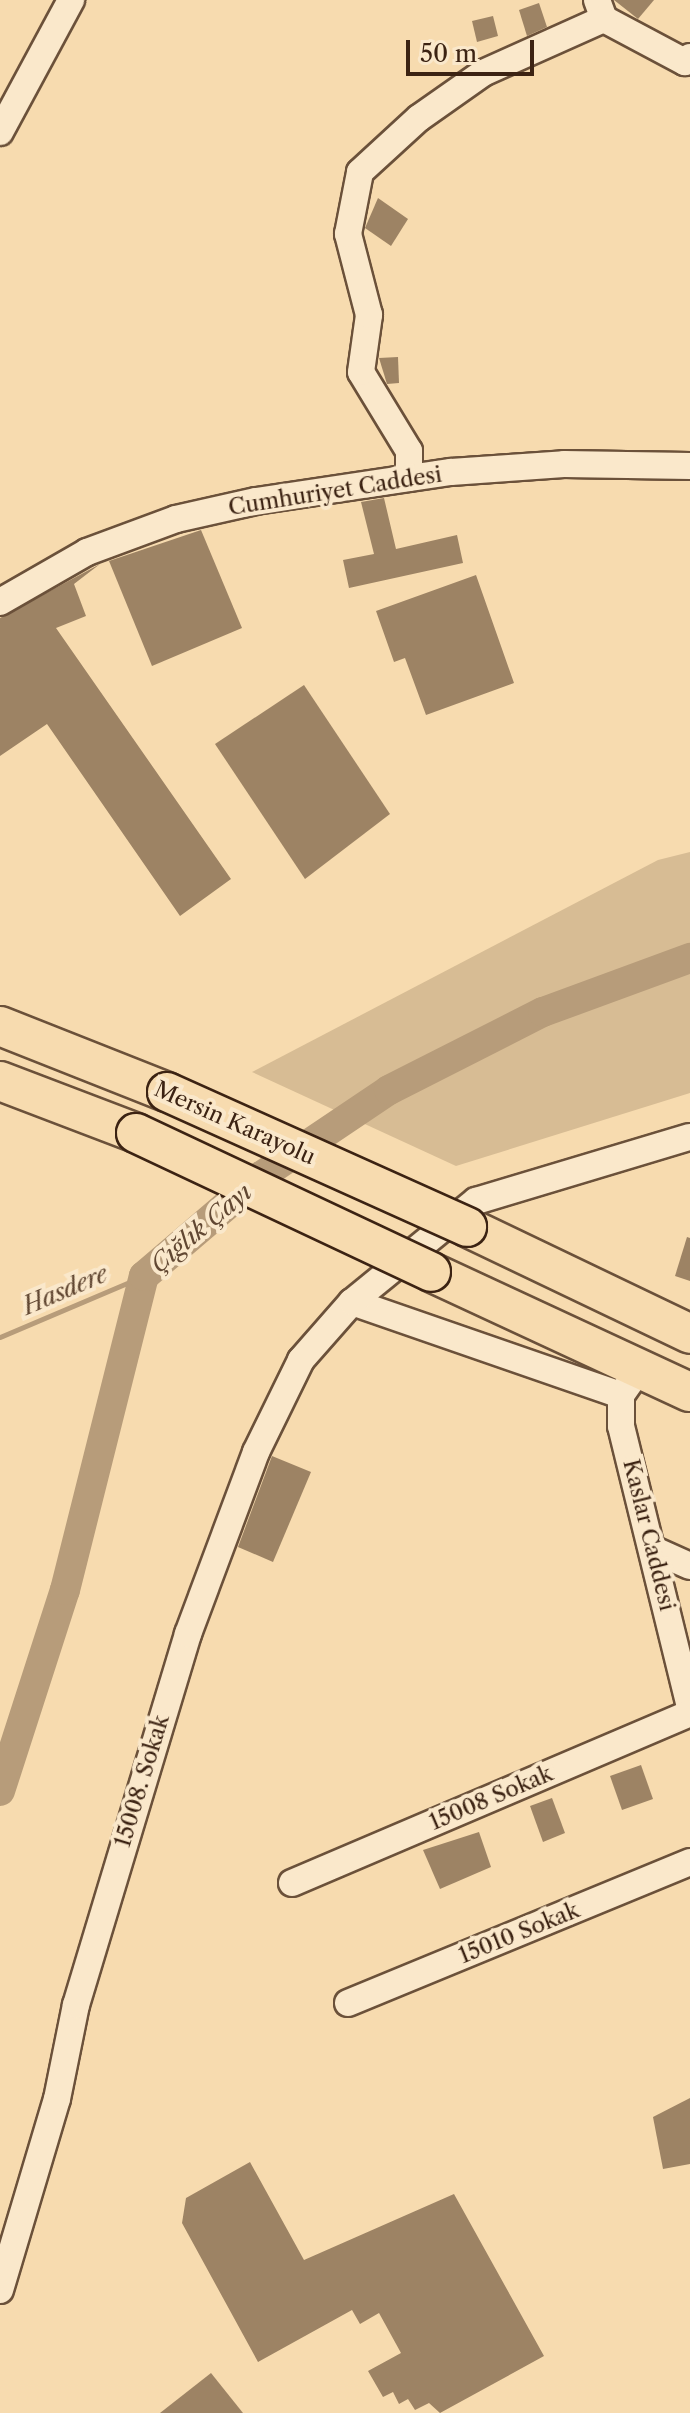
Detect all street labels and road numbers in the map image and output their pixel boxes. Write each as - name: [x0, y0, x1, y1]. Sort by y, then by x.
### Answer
- street label: Cumhuriyet Caddesi: [226, 461, 444, 521]
- street label: Mersin Karayolu: [150, 1076, 320, 1170]
- street label: Kaslar Caddesi: [617, 1456, 681, 1614]
- street label: 15008. Sokak: [109, 1712, 175, 1850]
- street label: 15008 Sokak: [425, 1760, 557, 1836]
- street label: 15010 Sokak: [455, 1897, 583, 1969]

